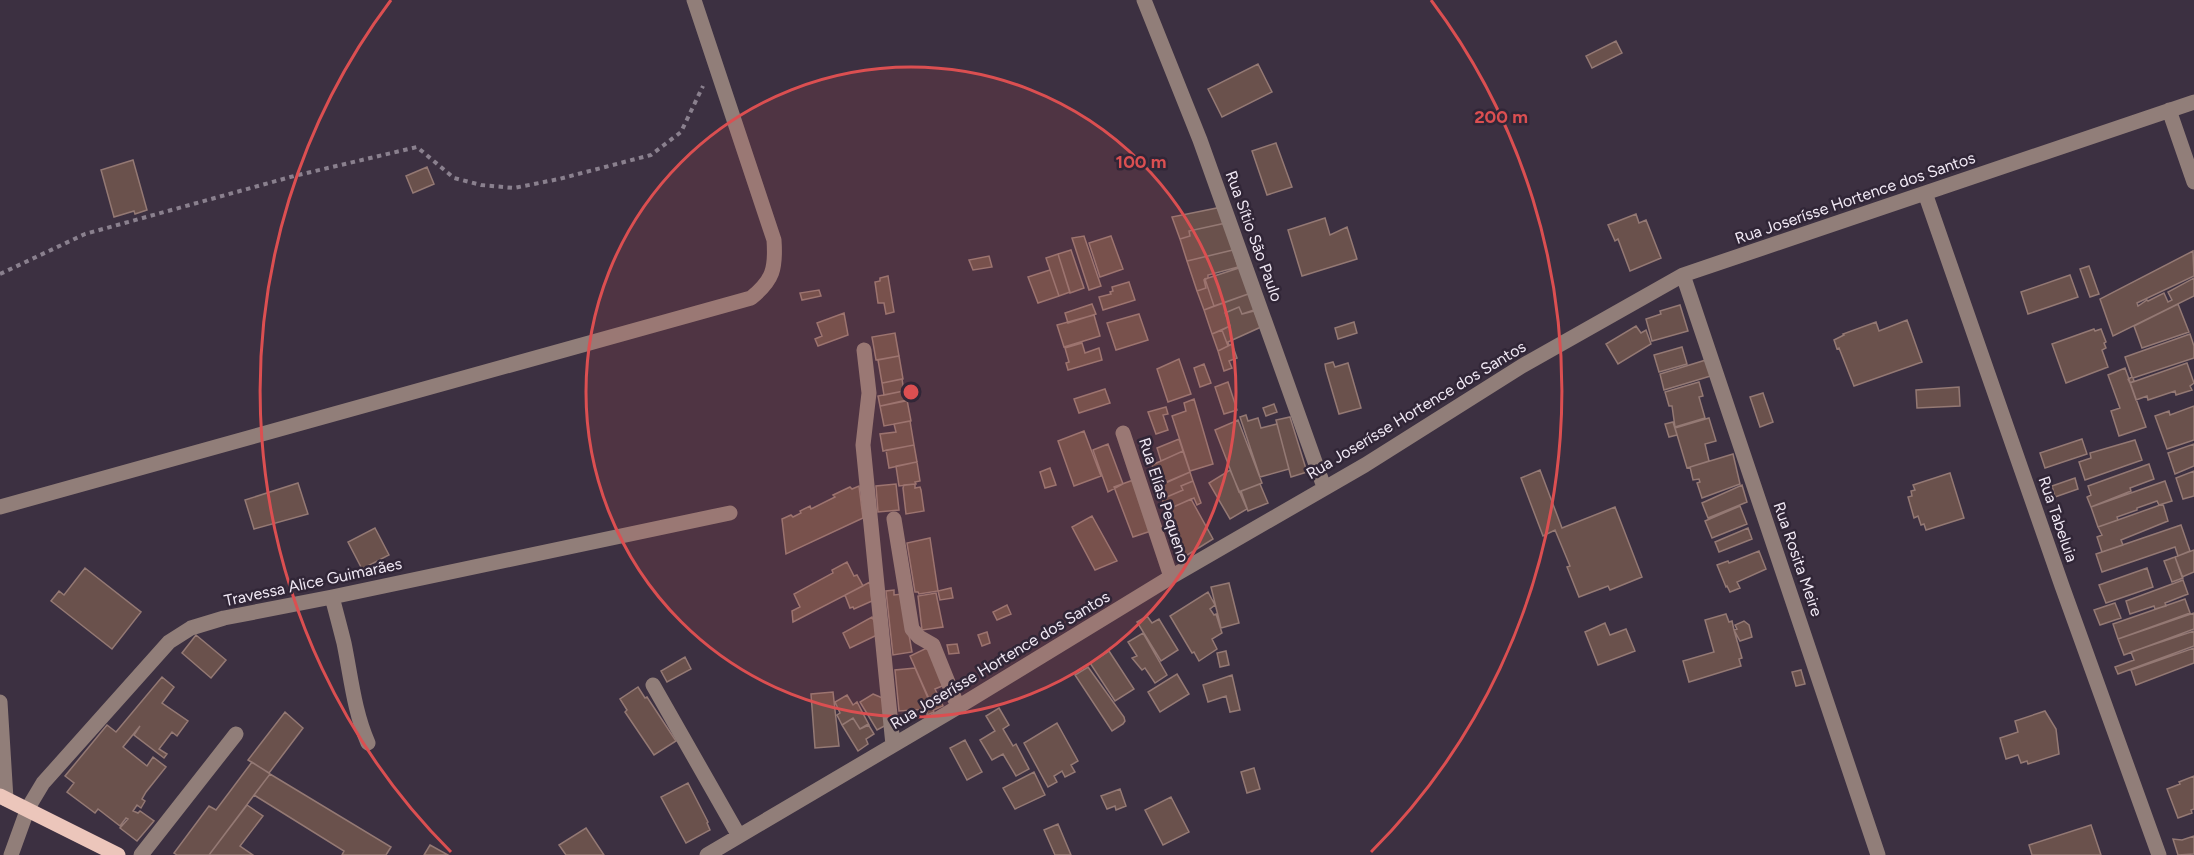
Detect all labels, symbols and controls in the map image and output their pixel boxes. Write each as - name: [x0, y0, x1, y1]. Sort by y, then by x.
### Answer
- text: 200 m: [1474, 106, 1528, 128]
- street label: Rua Joserísse Hortence dos Santos: [1732, 148, 1978, 248]
- text: 100 m: [1116, 151, 1166, 173]
- street label: Rua Sítio São Paulo: [1222, 168, 1286, 304]
- street label: Rua Joserísse Hortence dos Santos: [1303, 337, 1529, 483]
- centre of rings: [901, 382, 921, 402]
- street label: Rua Elías Pequeno: [1135, 435, 1193, 565]
- street label: Rua Tabeluia: [2034, 474, 2082, 564]
- street label: Rua Rosita Meire: [1770, 499, 1827, 619]
- street label: Travessa Alice Guimarães: [222, 554, 404, 610]
- street label: Rua Joserísse Hortence dos Santos: [887, 587, 1113, 733]

